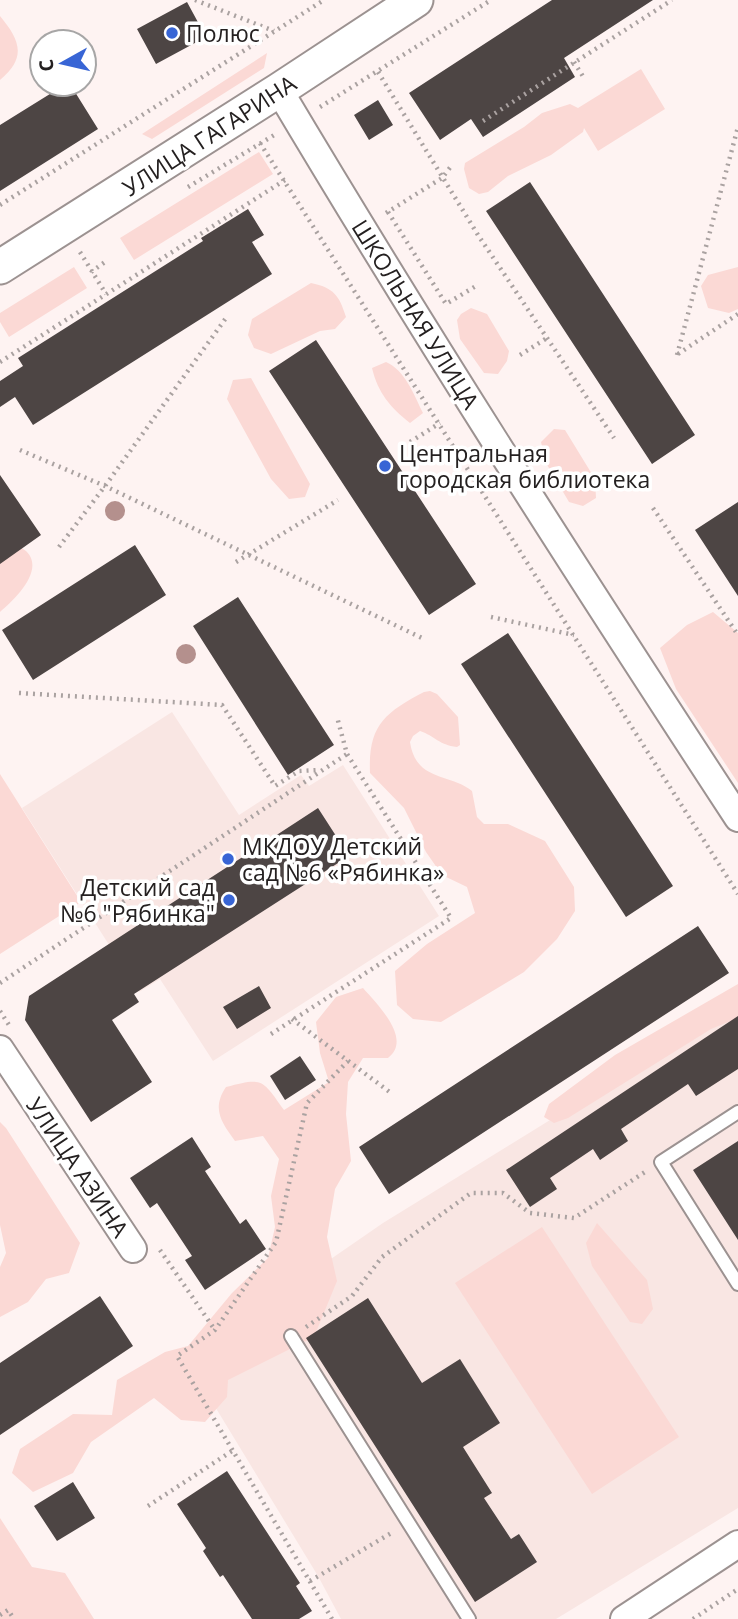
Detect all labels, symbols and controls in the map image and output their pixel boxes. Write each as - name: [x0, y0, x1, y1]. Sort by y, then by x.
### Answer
- place label: Полюс: [186, 17, 260, 49]
- marker: Полюс: [164, 25, 180, 41]
- north arrow: [28, 28, 98, 98]
- text: С: [32, 58, 60, 73]
- street label: УЛИЦА ГАГАРИНА: [116, 67, 302, 203]
- street label: ШКОЛЬНАЯ УЛИЦА: [345, 213, 488, 415]
- place label: Центральная городская библиотека: [399, 437, 650, 495]
- marker: Центральная городская библиотека: [377, 458, 393, 474]
- place label: МКДОУ Детский сад №6 «Рябинка»: [242, 830, 444, 888]
- marker: МКДОУ Детский сад №6 «Рябинка»: [220, 851, 236, 867]
- place label: Детский сад №6 "Рябинка": [60, 871, 215, 929]
- marker: Детский сад №6 "Рябинка": [221, 892, 237, 908]
- street label: УЛИЦА АЗИНА: [19, 1091, 137, 1244]

